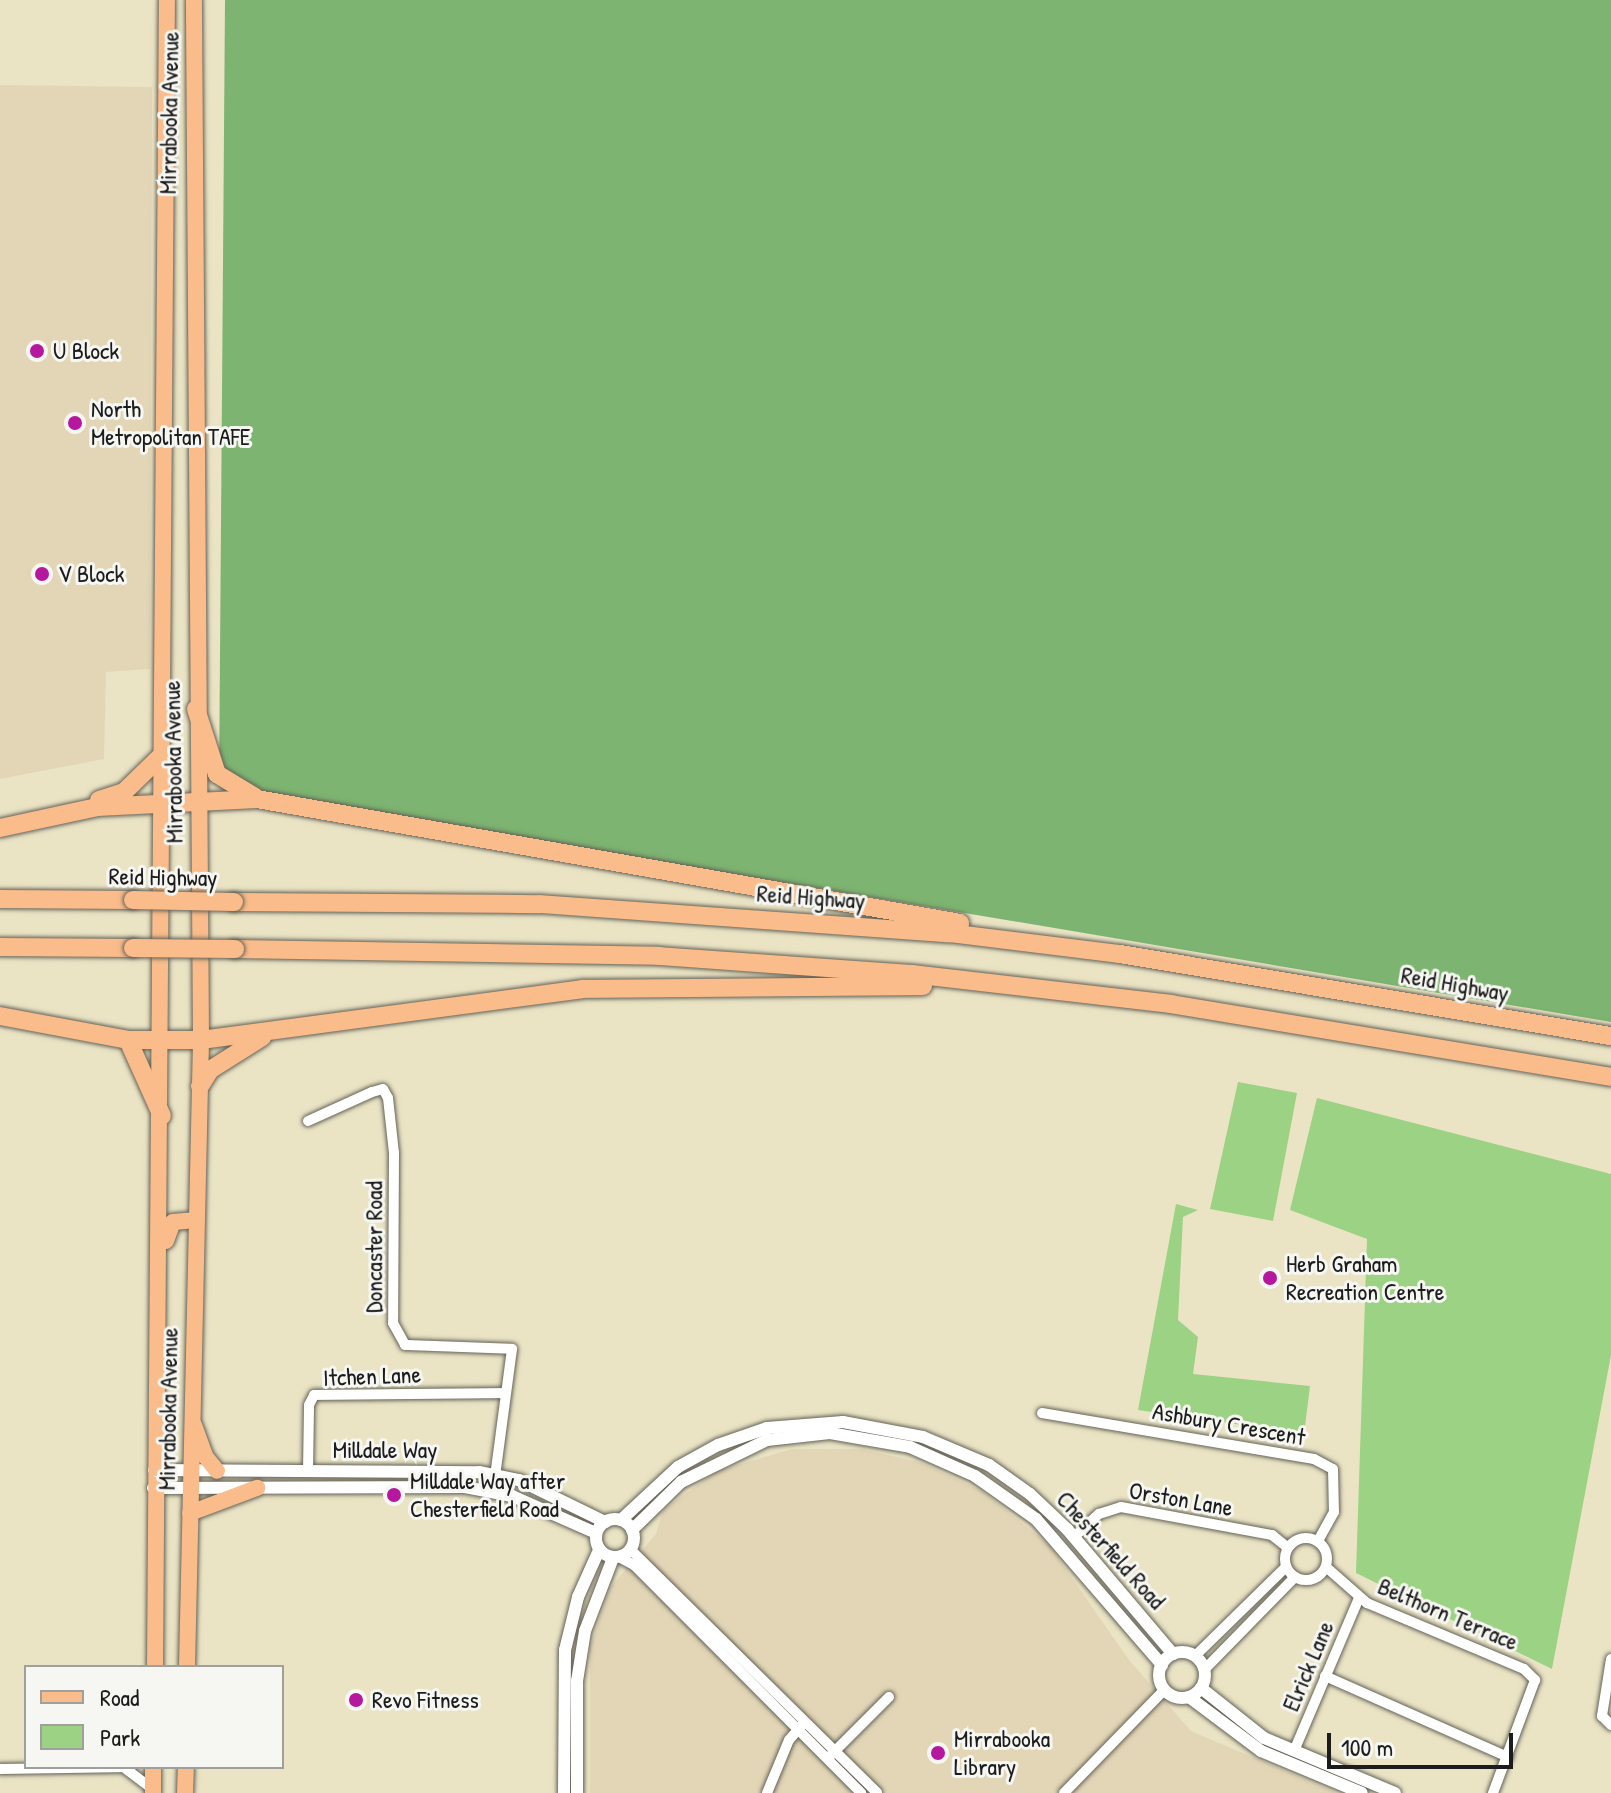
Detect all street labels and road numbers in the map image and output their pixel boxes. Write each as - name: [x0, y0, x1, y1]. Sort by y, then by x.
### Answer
- street label: Mirrabooka Avenue: [153, 31, 185, 195]
- street label: Mirrabooka Avenue: [157, 680, 189, 844]
- street label: Reid Highway: [108, 862, 218, 892]
- street label: Reid Highway: [756, 879, 866, 915]
- street label: Reid Highway: [1399, 960, 1511, 1008]
- street label: Doncaster Road: [360, 1181, 388, 1313]
- street label: Mirrabooka Avenue: [152, 1327, 184, 1491]
- street label: Itchen Lane: [323, 1360, 421, 1392]
- street label: Ashbury Crescent: [1150, 1396, 1308, 1452]
- street label: Milldale Way: [333, 1436, 437, 1464]
- street label: Orston Lane: [1127, 1476, 1235, 1522]
- street label: Chesterfield Road: [1051, 1485, 1171, 1615]
- street label: Belthorn Terrace: [1374, 1572, 1522, 1656]
- street label: Elrick Lane: [1276, 1617, 1340, 1715]

